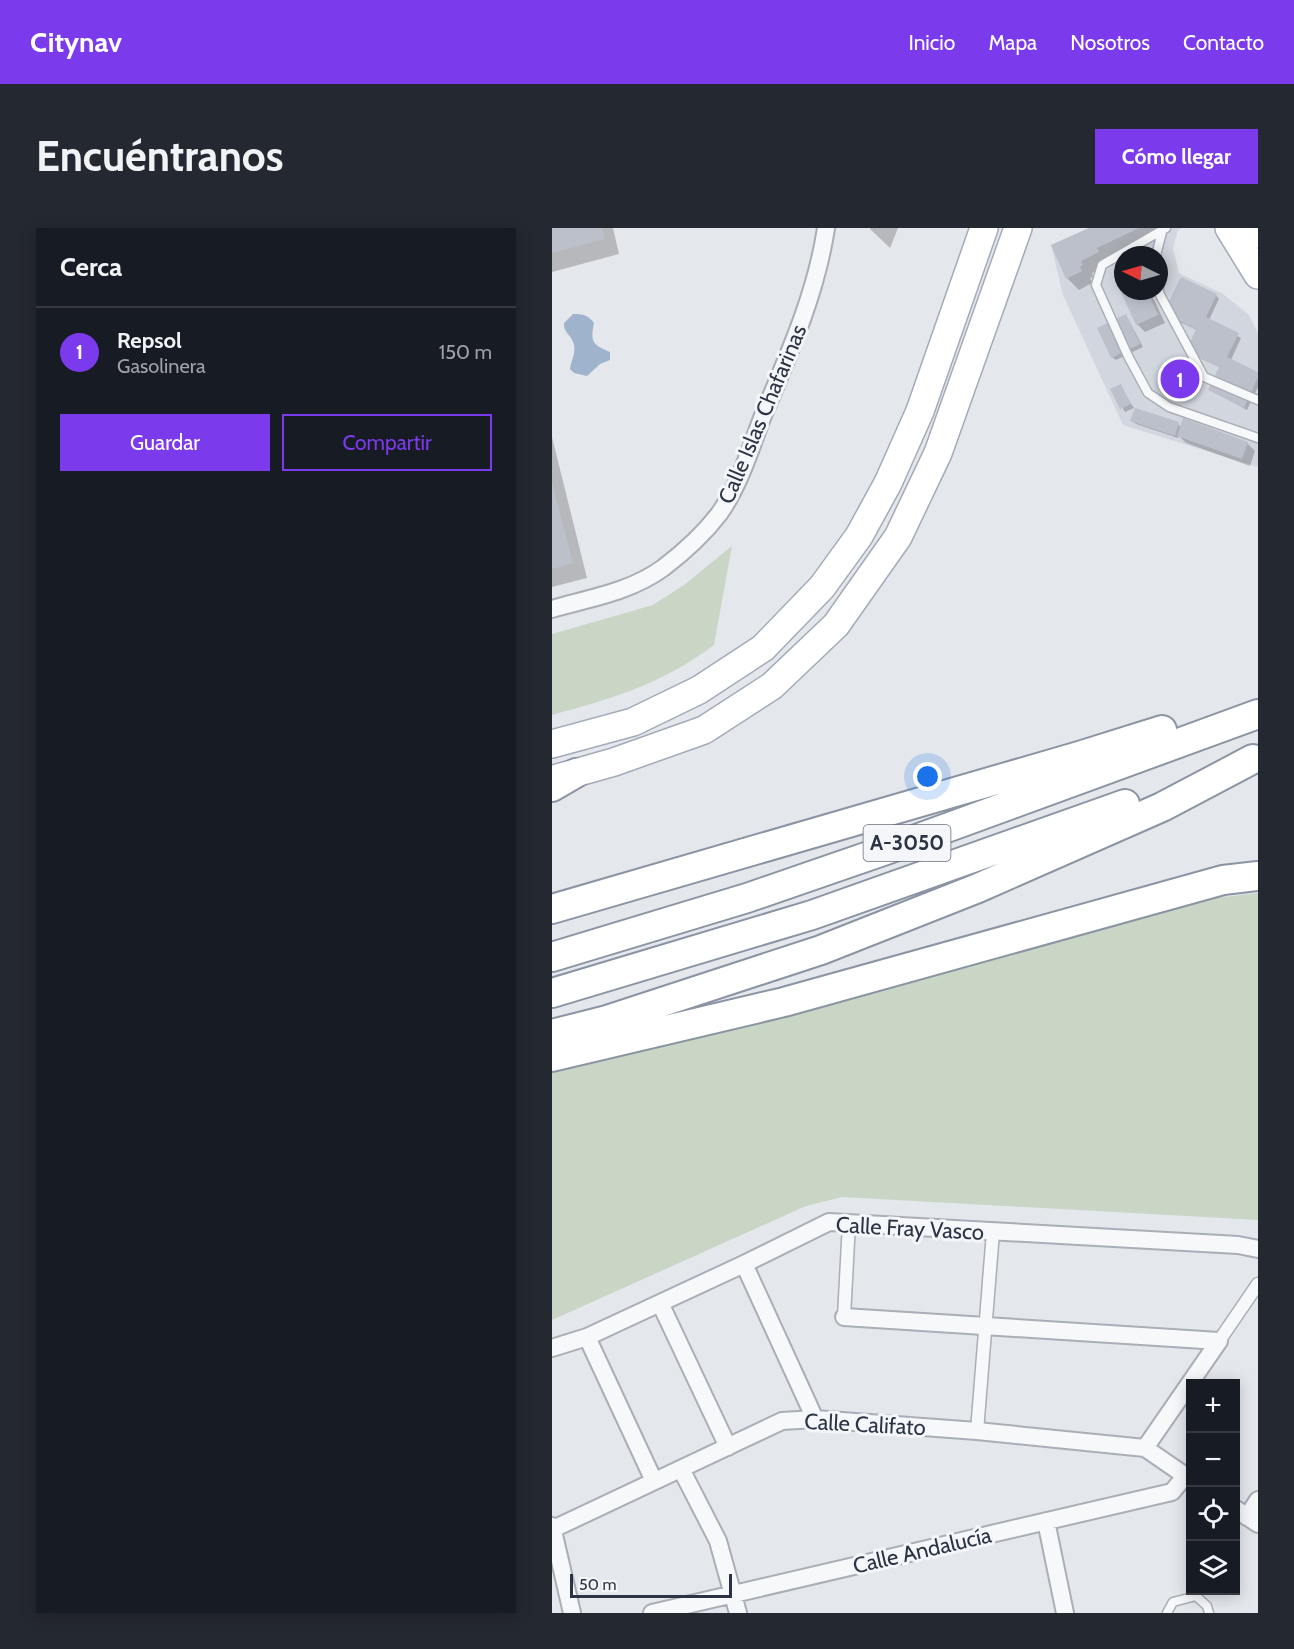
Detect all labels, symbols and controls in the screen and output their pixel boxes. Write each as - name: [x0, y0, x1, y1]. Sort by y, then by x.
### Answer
- text: Citynav: [30, 25, 122, 59]
- text: Inicio: [908, 30, 955, 55]
- text: Mapa: [988, 30, 1037, 55]
- text: Nosotros: [1070, 30, 1150, 55]
- text: Contacto: [1183, 30, 1264, 55]
- button: Cómo llegar: [1095, 129, 1258, 184]
- text: Encuéntranos: [36, 130, 284, 182]
- north arrow: [1114, 246, 1168, 300]
- text: Cerca: [60, 251, 122, 283]
- street label: Calle Islas Chafarinas: [712, 320, 812, 508]
- text: Repsol: [117, 327, 182, 354]
- text: 1: [76, 340, 83, 364]
- text: 150 m: [439, 340, 492, 364]
- text: Gasolinera: [117, 354, 205, 378]
- pin: 1: [1160, 356, 1200, 402]
- button: Guardar: [60, 414, 270, 471]
- button: Compartir: [282, 414, 492, 471]
- your location: [913, 762, 942, 791]
- road number: A-3050: [864, 825, 950, 861]
- street label: Calle Fray Vasco: [835, 1211, 985, 1246]
- map controls: [1186, 1379, 1240, 1595]
- button: +: [1186, 1379, 1240, 1433]
- street label: Calle Califato: [804, 1408, 926, 1441]
- button: −: [1186, 1433, 1240, 1487]
- button: locate: [1186, 1487, 1240, 1541]
- street label: Calle Andalucía: [850, 1521, 994, 1580]
- button: layers: [1186, 1541, 1240, 1595]
- scale bar: [570, 1571, 732, 1598]
- text: 50 m: [579, 1575, 616, 1594]

